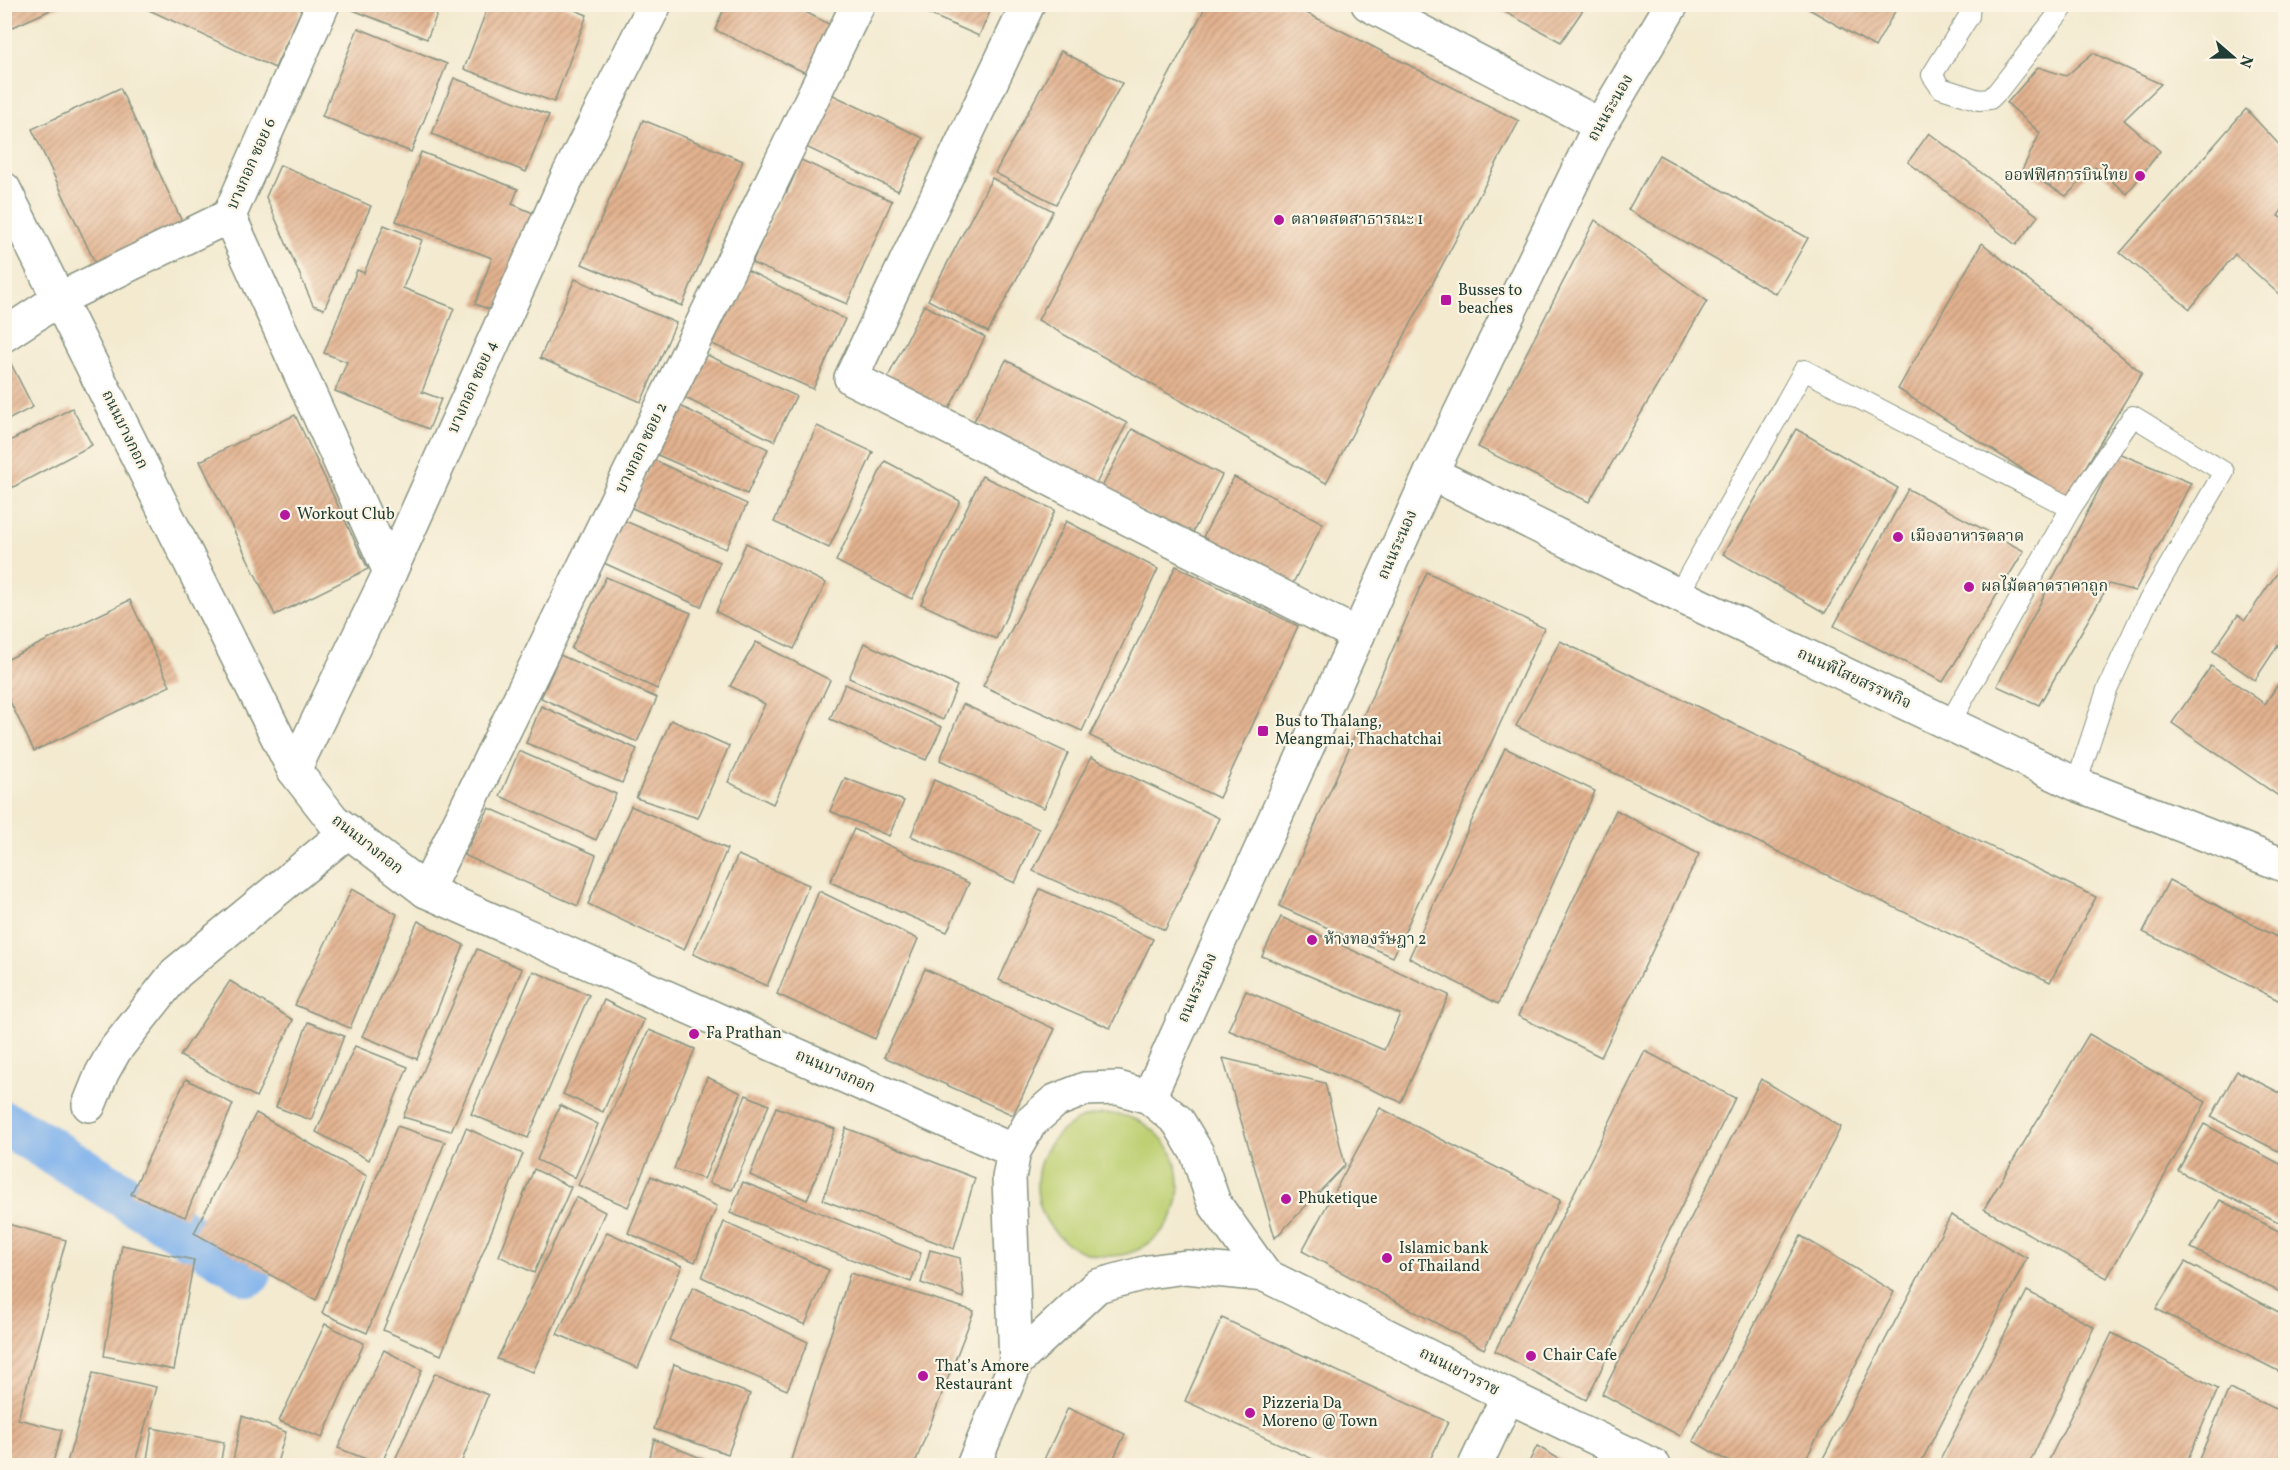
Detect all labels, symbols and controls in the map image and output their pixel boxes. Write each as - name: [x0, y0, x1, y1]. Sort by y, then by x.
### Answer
- north arrow: [2203, 27, 2263, 87]
- text: N: [2233, 52, 2258, 71]
- street label: ถนนระนอง: [1583, 70, 1639, 146]
- street label: บางกอก ซอย 6: [222, 115, 282, 213]
- place label: ออฟฟิศการบินไทย: [2004, 164, 2128, 187]
- marker: ออฟฟิศการบินไทย: [2133, 169, 2147, 183]
- place label: ตลาดสดสาธารณะ 1: [1291, 209, 1423, 231]
- marker: ตลาดสดสาธารณะ 1: [1272, 213, 1286, 227]
- place label: Busses to beaches: [1458, 280, 1522, 320]
- marker: Busses to beaches: [1439, 293, 1453, 307]
- street label: บางกอก ซอย 4: [443, 337, 503, 437]
- street label: ถนนบางกอก: [95, 387, 153, 473]
- street label: บางกอก ซอย 2: [611, 399, 673, 497]
- place label: Workout Club: [297, 504, 395, 526]
- street label: ถนนระนอง: [1373, 507, 1423, 583]
- marker: Workout Club: [278, 508, 292, 522]
- place label: เมืองอาหารตลาด: [1910, 526, 2024, 548]
- marker: เมืองอาหารตลาด: [1891, 530, 1905, 544]
- place label: ผลไม้ตลาดราคาถูก: [1981, 575, 2108, 598]
- marker: ผลไม้ตลาดราคาถูก: [1962, 580, 1976, 594]
- street label: ถนนพิไสยสรรพกิจ: [1793, 642, 1915, 715]
- place label: Bus to Thalang, Meangmai, Thachatchai: [1275, 711, 1442, 751]
- marker: Bus to Thalang, Meangmai, Thachatchai: [1256, 724, 1270, 738]
- street label: ถนนบางกอก: [326, 810, 408, 880]
- place label: ห้างทองรัษฎา 2: [1324, 929, 1427, 951]
- marker: ห้างทองรัษฎา 2: [1305, 933, 1319, 947]
- street label: ถนนระนอง: [1173, 950, 1223, 1026]
- place label: Fa Prathan: [706, 1023, 782, 1045]
- marker: Fa Prathan: [687, 1027, 701, 1041]
- street label: ถนนบางกอก: [791, 1045, 879, 1099]
- place label: Phuketique: [1298, 1188, 1378, 1210]
- marker: Phuketique: [1279, 1192, 1293, 1206]
- place label: Islamic bank of Thailand: [1399, 1238, 1489, 1278]
- marker: Islamic bank of Thailand: [1380, 1251, 1394, 1265]
- street label: ถนนเยาวราช: [1415, 1342, 1503, 1402]
- place label: Chair Cafe: [1543, 1345, 1617, 1367]
- marker: Chair Cafe: [1524, 1349, 1538, 1363]
- place label: That’s Amore Restaurant: [935, 1356, 1029, 1396]
- marker: That’s Amore Restaurant: [916, 1369, 930, 1383]
- place label: Pizzeria Da Moreno @ Town: [1262, 1393, 1378, 1433]
- marker: Pizzeria Da Moreno @ Town: [1243, 1406, 1257, 1420]

